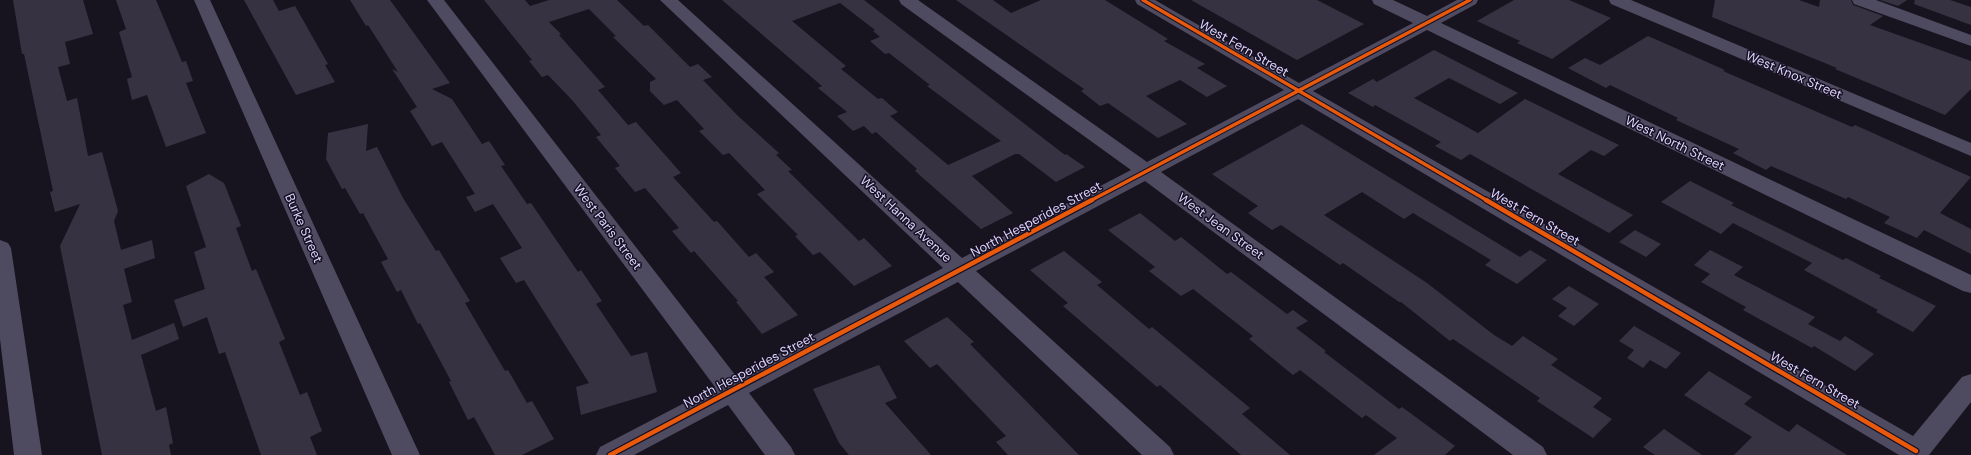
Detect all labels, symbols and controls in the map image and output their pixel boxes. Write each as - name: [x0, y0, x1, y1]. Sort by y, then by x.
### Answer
- street label: West Fern Street: [1196, 15, 1292, 81]
- street label: West Knox Street: [1743, 47, 1845, 103]
- street label: West North Street: [1623, 112, 1727, 174]
- street label: West Hanna Avenue: [856, 172, 956, 266]
- street label: North Hesperides Street: [968, 177, 1104, 261]
- street label: West Paris Street: [570, 181, 646, 273]
- street label: West Fern Street: [1487, 184, 1583, 250]
- street label: West Jean Street: [1174, 189, 1268, 263]
- street label: Burke Street: [281, 191, 327, 265]
- street label: North Hesperides Street: [681, 328, 817, 412]
- street label: West Fern Street: [1767, 347, 1863, 413]

